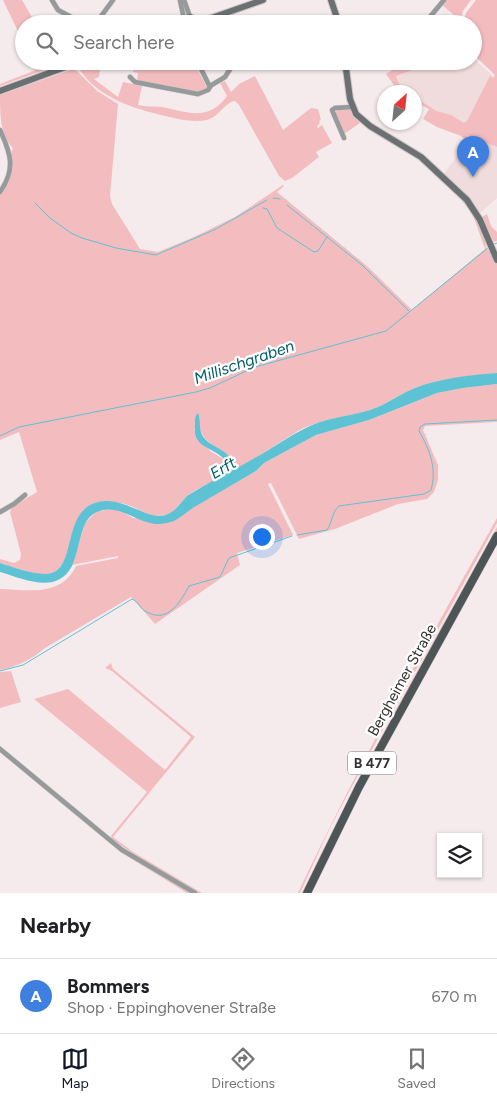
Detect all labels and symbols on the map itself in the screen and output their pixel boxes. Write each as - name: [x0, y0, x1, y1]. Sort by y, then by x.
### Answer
- north arrow: [377, 85, 422, 130]
- pin: A: [457, 136, 489, 177]
- water label: Millischgraben: [191, 336, 297, 388]
- water label: Erft: [207, 453, 240, 483]
- your location: [249, 524, 275, 550]
- street label: Bergheimer Straße: [364, 621, 440, 739]
- road number: B 477: [348, 751, 396, 774]

